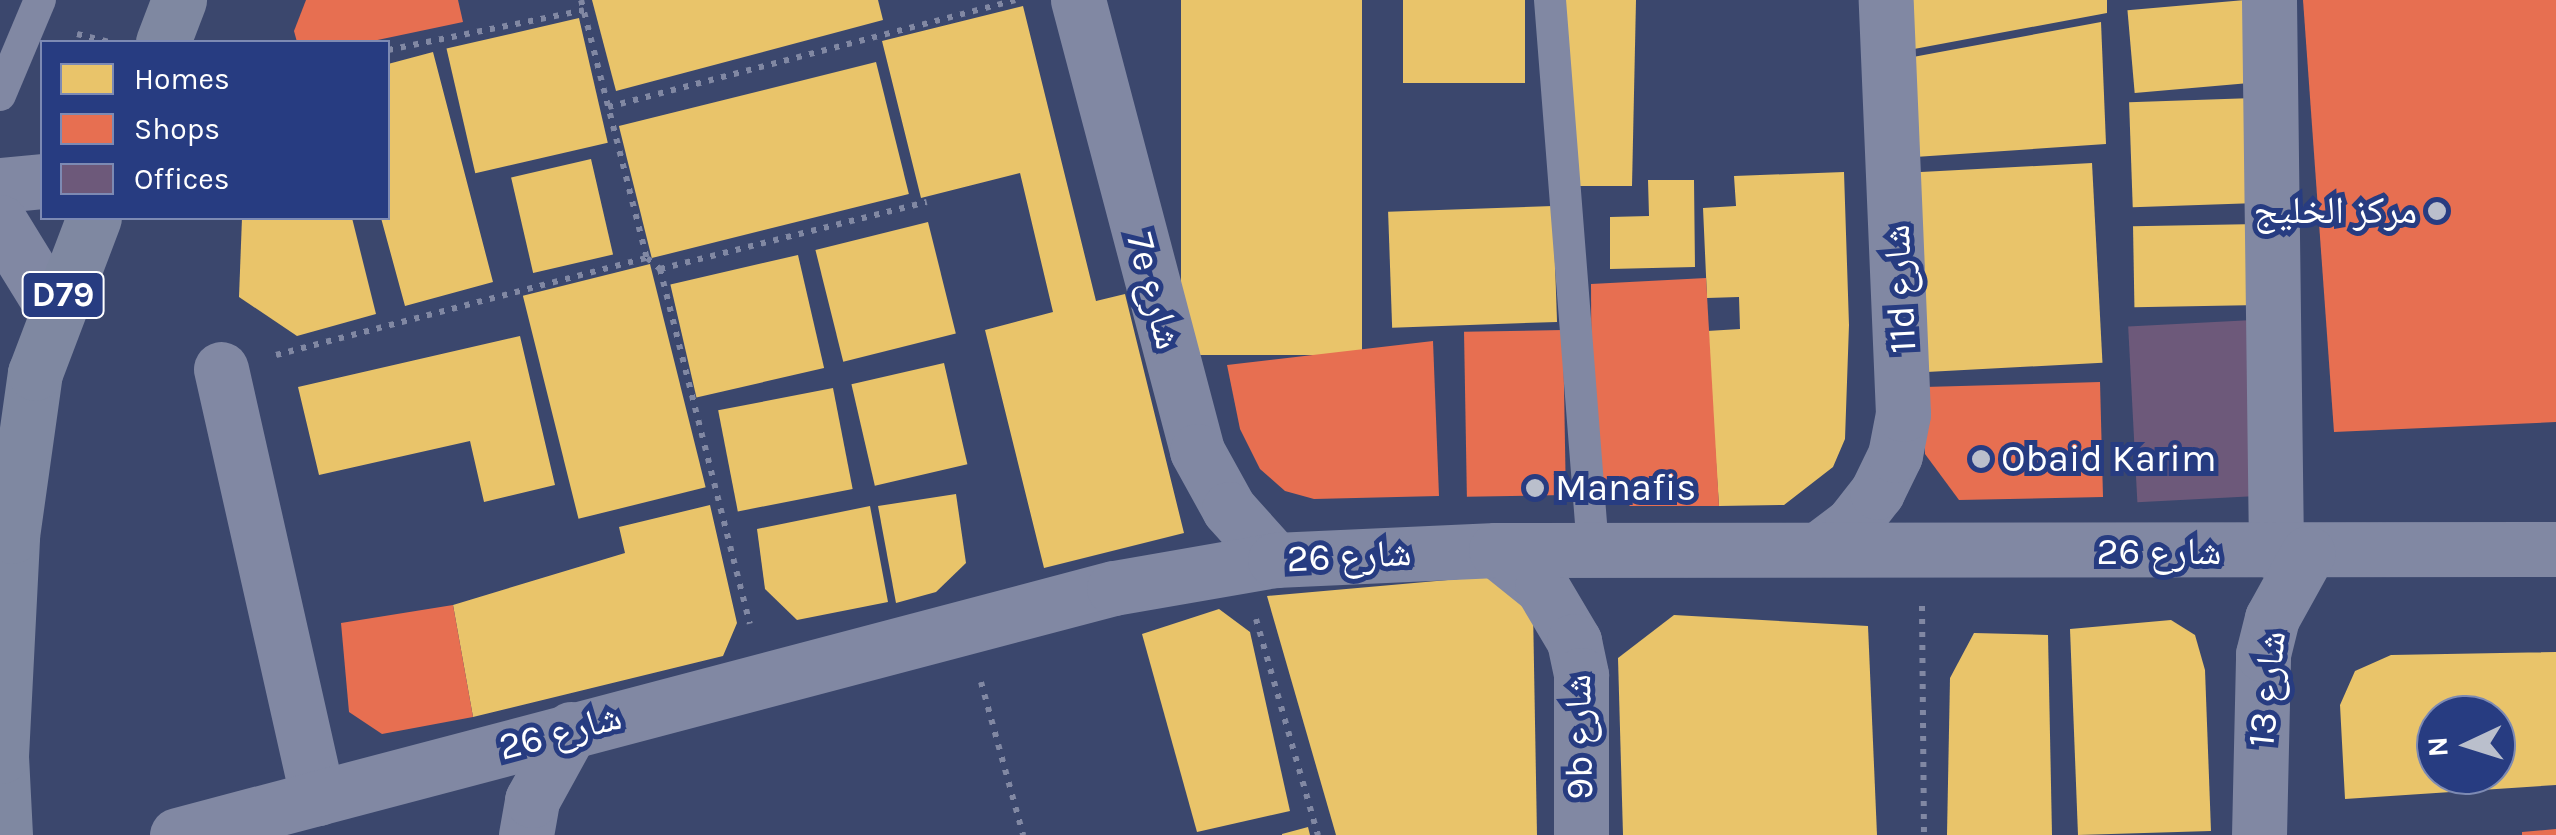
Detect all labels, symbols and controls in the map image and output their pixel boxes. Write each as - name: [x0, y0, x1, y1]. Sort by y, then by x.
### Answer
- legend: [40, 40, 390, 220]
- text: Homes: [134, 61, 230, 97]
- text: Shops: [134, 111, 220, 147]
- text: Offices: [134, 161, 230, 197]
- place label: مركز الخليج: [2253, 188, 2417, 234]
- marker: مركز الخليج: [2426, 200, 2448, 222]
- street label: 11d شارع: [1874, 223, 1926, 355]
- street label: 7e شارع: [1117, 228, 1191, 354]
- road number: D79: [20, 265, 106, 325]
- place label: Obaid Karim: [2001, 436, 2216, 482]
- marker: Obaid Karim: [1970, 448, 1992, 470]
- place label: Manafis: [1555, 465, 1696, 511]
- marker: Manafis: [1524, 477, 1546, 499]
- street label: شارع 26: [2096, 529, 2222, 575]
- street label: شارع 26: [1285, 530, 1413, 582]
- street label: شارع 13: [2238, 629, 2296, 749]
- street label: 9b شارع: [1555, 674, 1603, 800]
- street label: شارع 26: [494, 694, 626, 770]
- north arrow: [2416, 695, 2516, 795]
- text: N: [2420, 736, 2455, 758]

